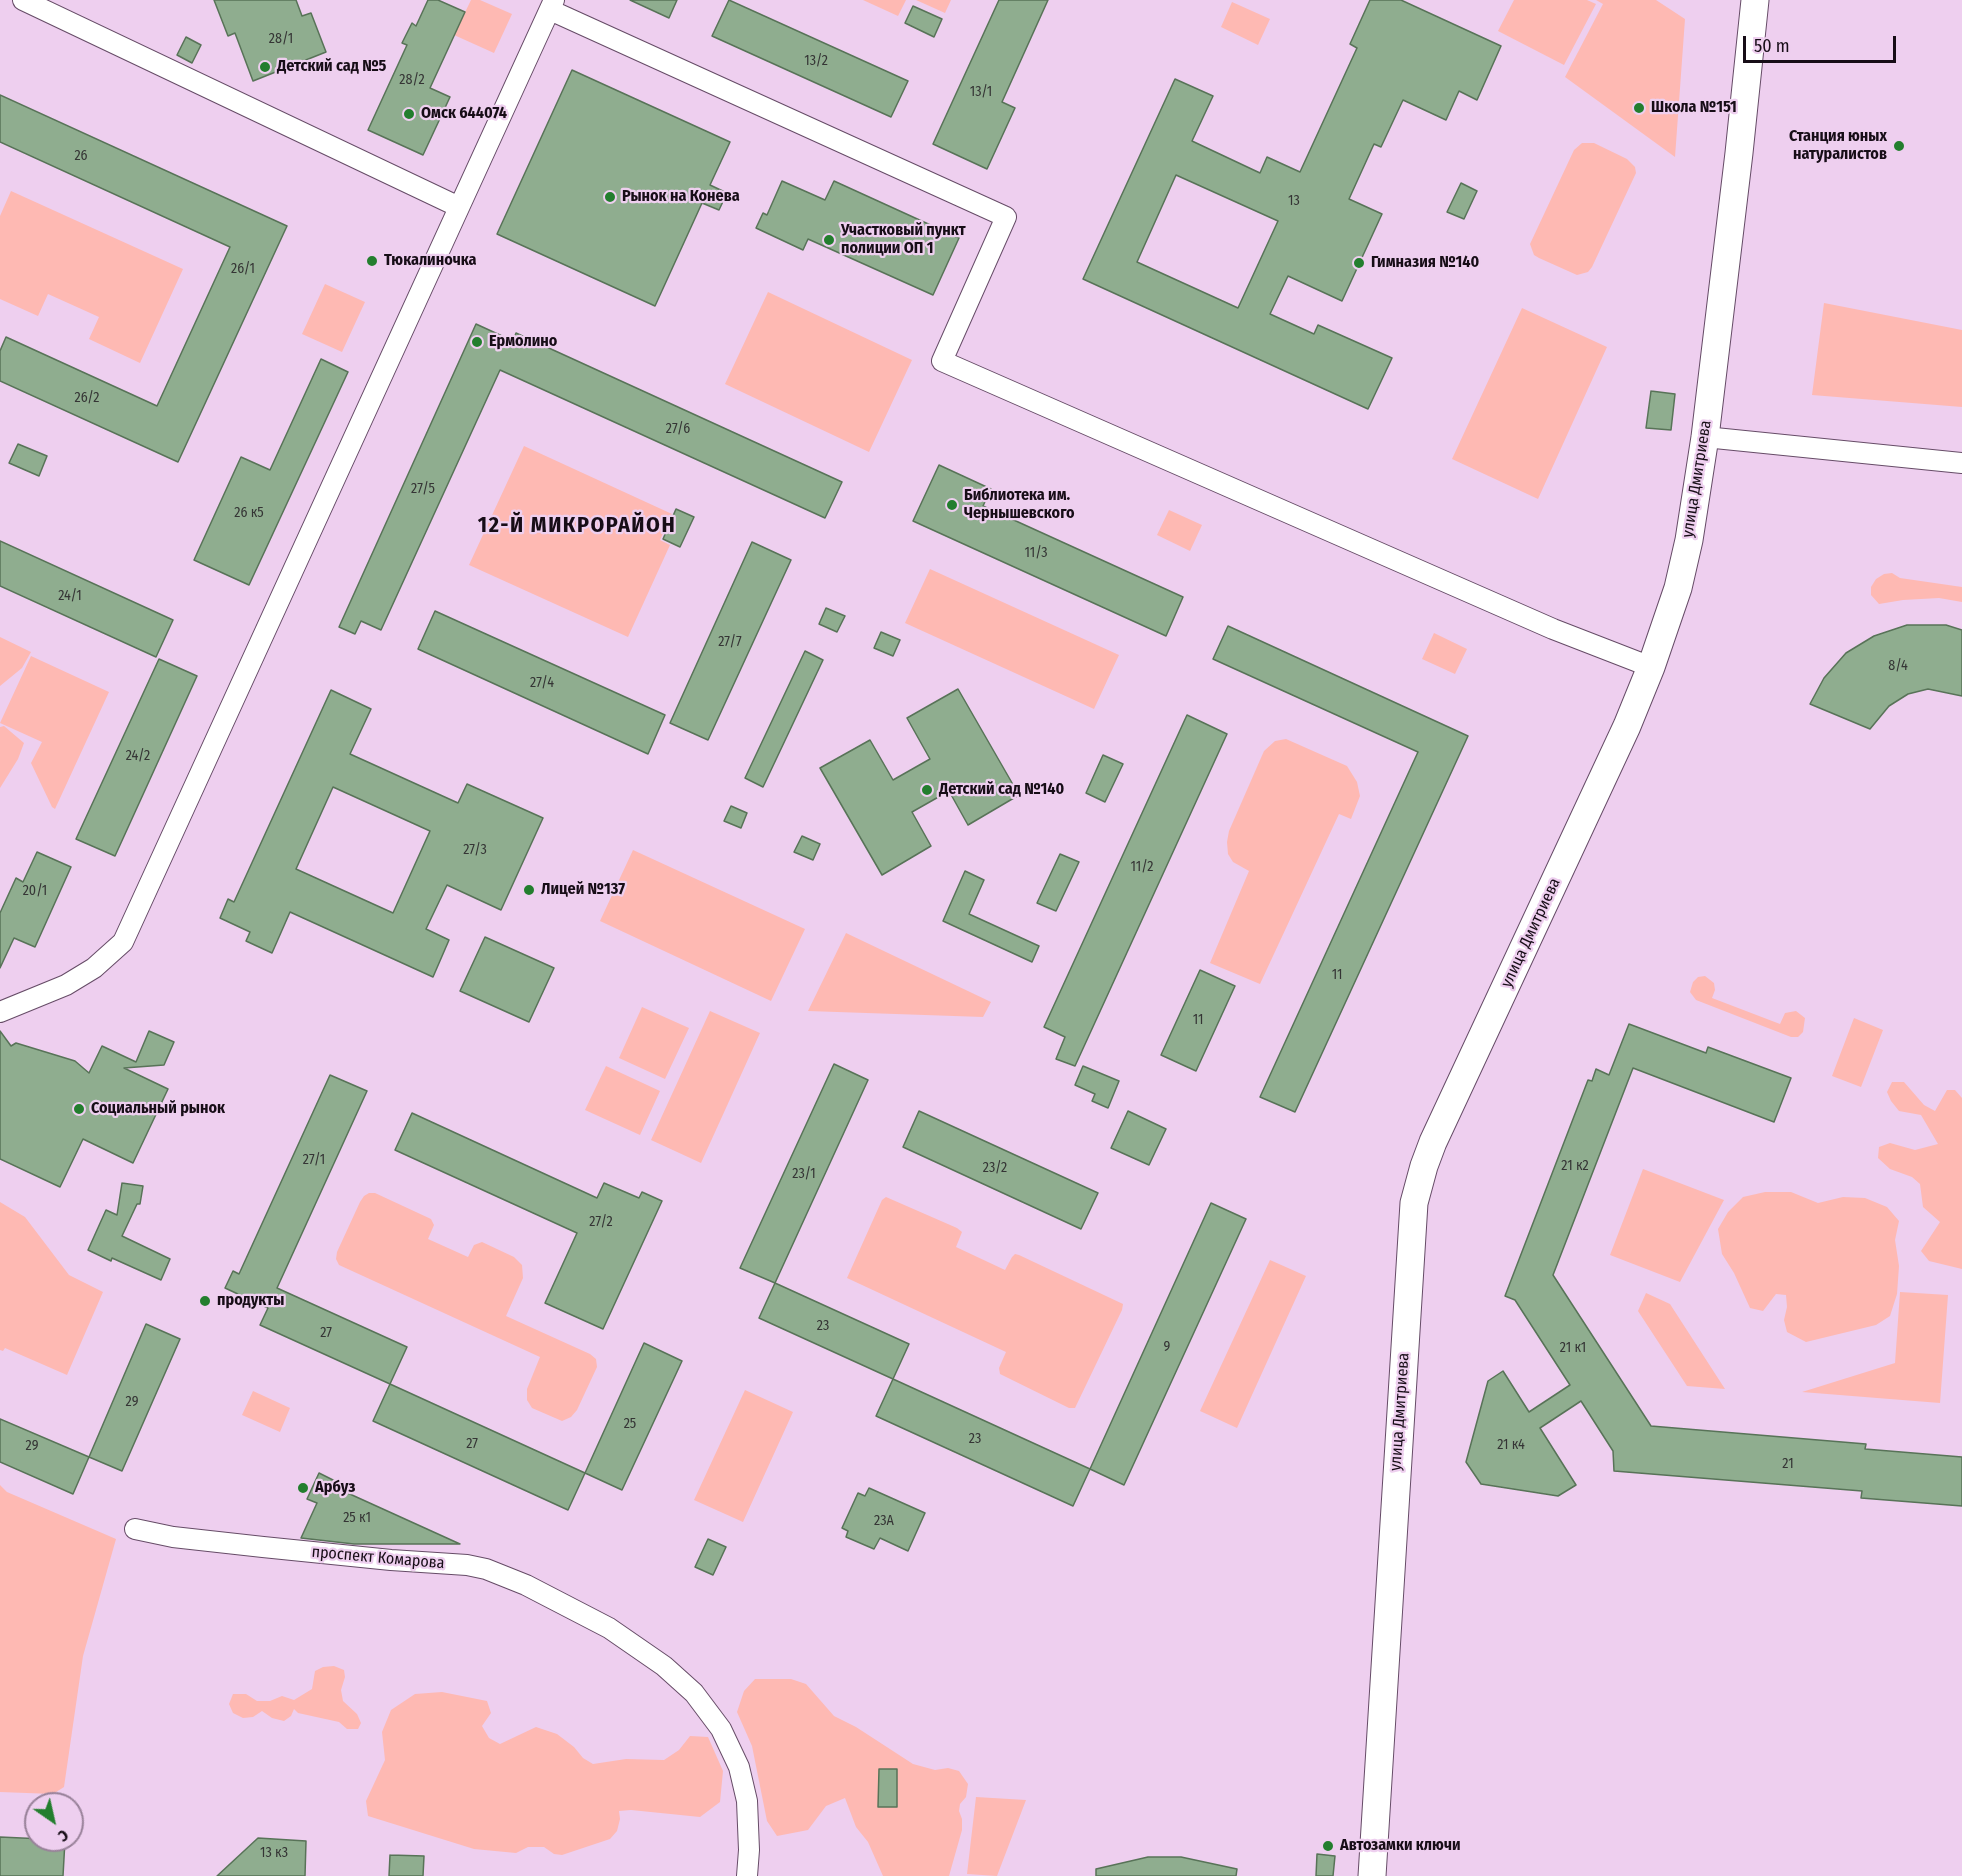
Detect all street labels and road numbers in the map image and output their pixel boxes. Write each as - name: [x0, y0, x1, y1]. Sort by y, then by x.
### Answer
- street label: улица Дмитриева: [1678, 419, 1716, 539]
- street label: улица Дмитриева: [1497, 875, 1565, 991]
- street label: улица Дмитриева: [1386, 1352, 1414, 1472]
- street label: проспект Комарова: [311, 1543, 445, 1573]

